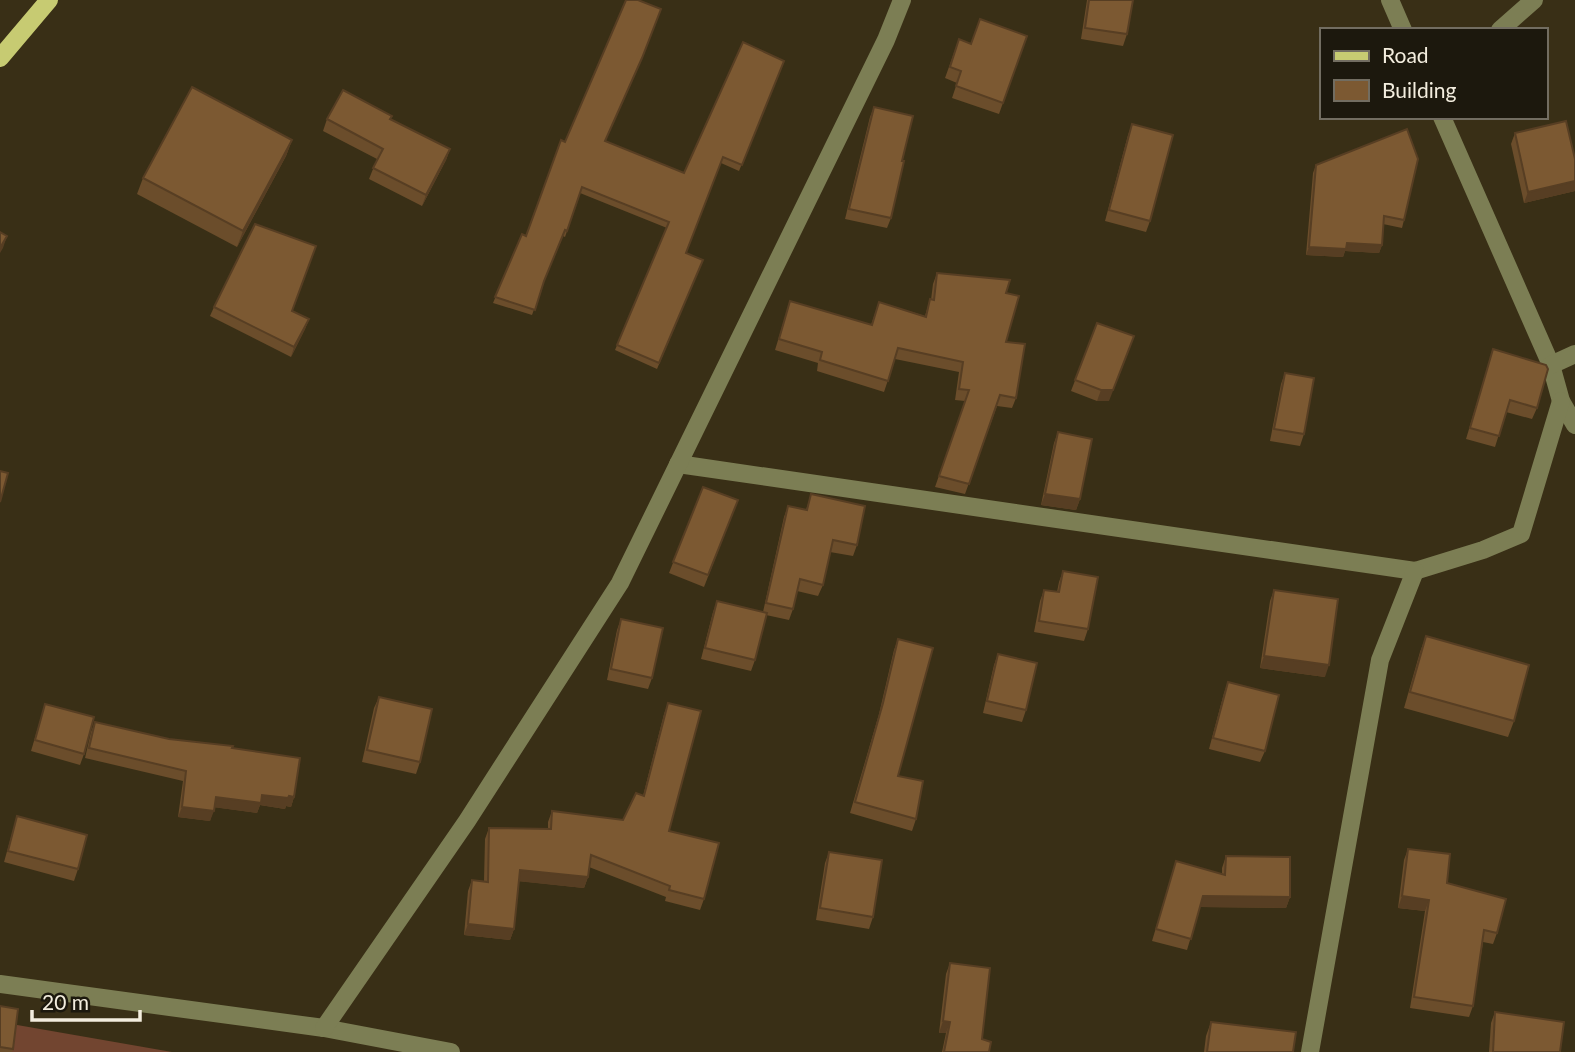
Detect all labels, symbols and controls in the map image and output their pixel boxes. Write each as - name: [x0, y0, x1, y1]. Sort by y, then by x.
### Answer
- legend: [1320, 28, 1547, 119]
- text: Road: [1382, 42, 1429, 67]
- text: Building: [1382, 77, 1457, 102]
- scale bar: [32, 978, 140, 1022]
- text: 20 m: [42, 989, 89, 1014]

